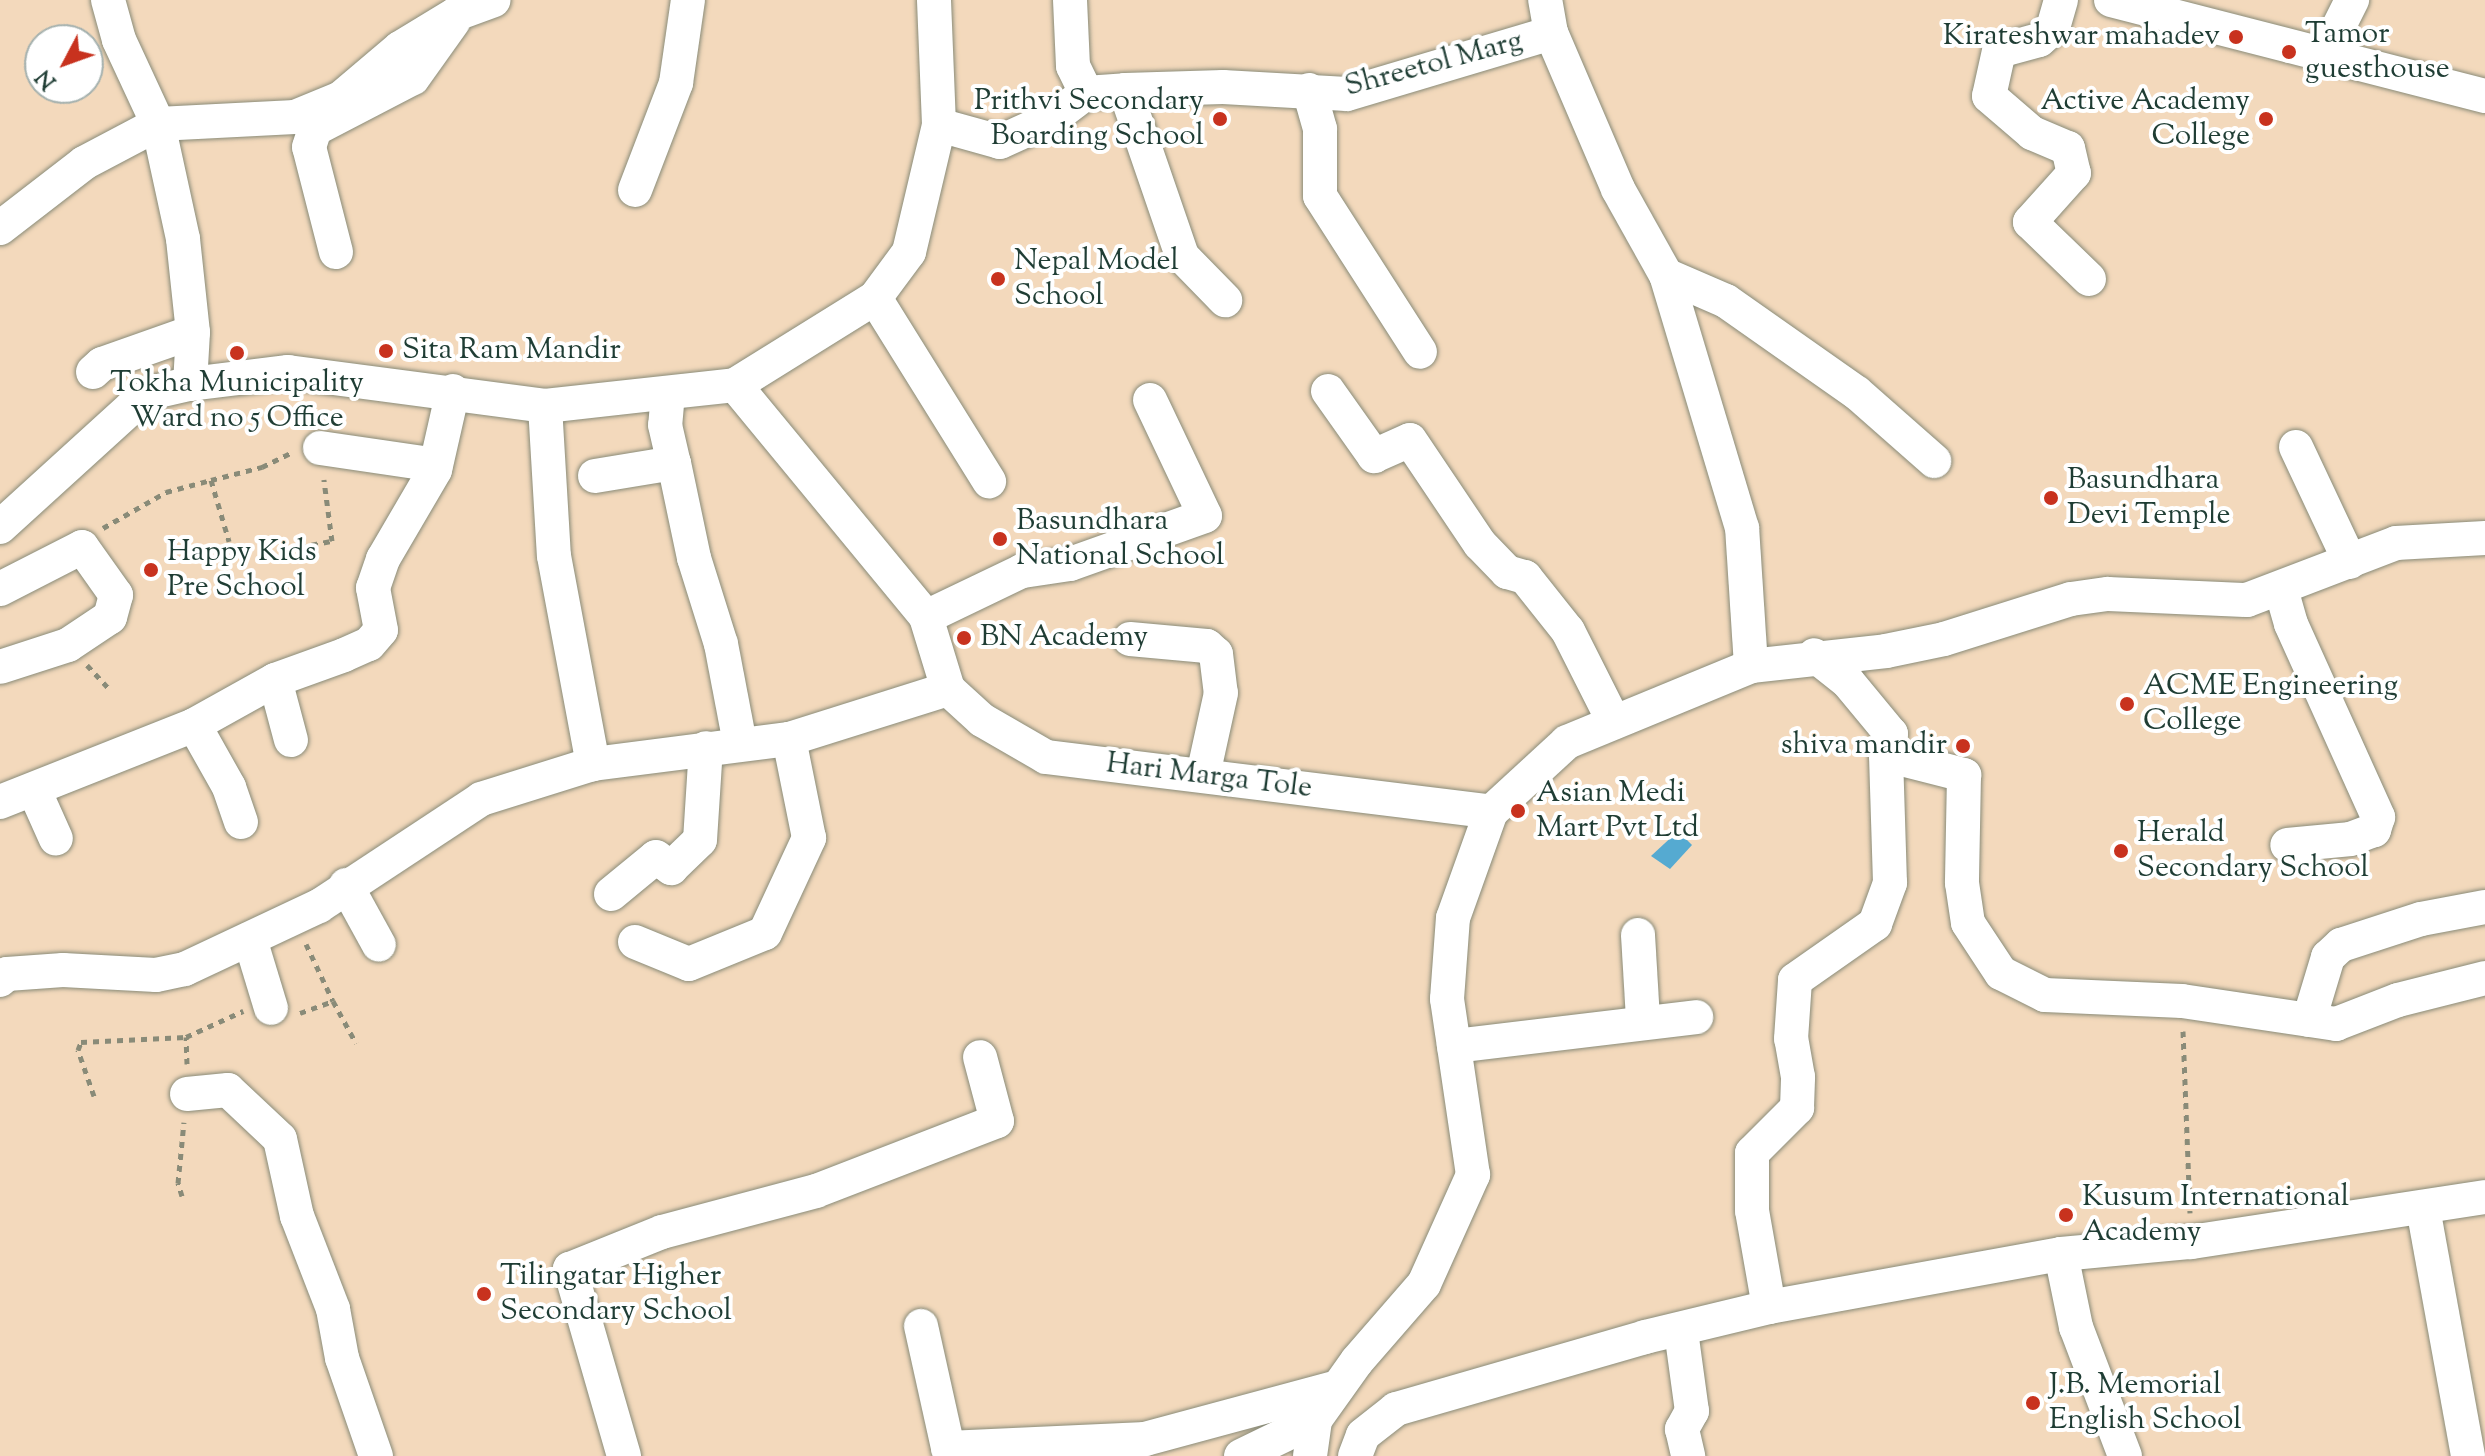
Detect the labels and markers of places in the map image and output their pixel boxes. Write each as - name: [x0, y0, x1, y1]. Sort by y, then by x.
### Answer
- place label: Tamor guesthouse: [2305, 17, 2450, 88]
- place label: Kirateshwar mahadev: [1943, 19, 2220, 55]
- marker: Kirateshwar mahadev: [2227, 28, 2245, 46]
- marker: Tamor guesthouse: [2280, 43, 2298, 61]
- place label: Prithvi Secondary Boarding School: [974, 84, 1204, 154]
- place label: Active Academy College: [2041, 84, 2250, 154]
- marker: Prithvi Secondary Boarding School: [1211, 110, 1229, 128]
- marker: Active Academy College: [2257, 110, 2275, 128]
- place label: Nepal Model School: [1014, 244, 1179, 314]
- marker: Nepal Model School: [989, 270, 1007, 288]
- place label: Sita Ram Mandir: [402, 333, 621, 369]
- marker: Sita Ram Mandir: [377, 342, 395, 360]
- marker: Tokha Municipality Ward no 5 Office: [228, 344, 246, 362]
- place label: Tokha Municipality Ward no 5 Office: [110, 366, 364, 436]
- place label: Basundhara Devi Temple: [2067, 463, 2230, 534]
- marker: Basundhara Devi Temple: [2042, 489, 2060, 507]
- place label: Basundhara National School: [1016, 504, 1224, 574]
- marker: Basundhara National School: [991, 530, 1009, 548]
- place label: Happy Kids Pre School: [167, 535, 317, 606]
- marker: Happy Kids Pre School: [142, 561, 160, 579]
- place label: BN Academy: [980, 620, 1148, 656]
- marker: BN Academy: [955, 629, 973, 647]
- place label: ACME Engineering College: [2143, 669, 2398, 740]
- marker: ACME Engineering College: [2118, 695, 2136, 713]
- place label: shiva mandir: [1781, 728, 1947, 764]
- marker: shiva mandir: [1954, 737, 1972, 755]
- place label: Asian Medi Mart Pvt Ltd: [1536, 776, 1699, 846]
- marker: Asian Medi Mart Pvt Ltd: [1507, 800, 1529, 822]
- place label: Herald Secondary School: [2137, 816, 2369, 886]
- marker: Herald Secondary School: [2112, 842, 2130, 860]
- place label: Kusum International Academy: [2082, 1180, 2349, 1250]
- marker: Kusum International Academy: [2057, 1206, 2075, 1224]
- place label: Tilingatar Higher Secondary School: [500, 1259, 732, 1330]
- marker: Tilingatar Higher Secondary School: [475, 1285, 493, 1303]
- place label: J.B. Memorial English School: [2049, 1368, 2242, 1438]
- marker: J.B. Memorial English School: [2024, 1394, 2042, 1412]

